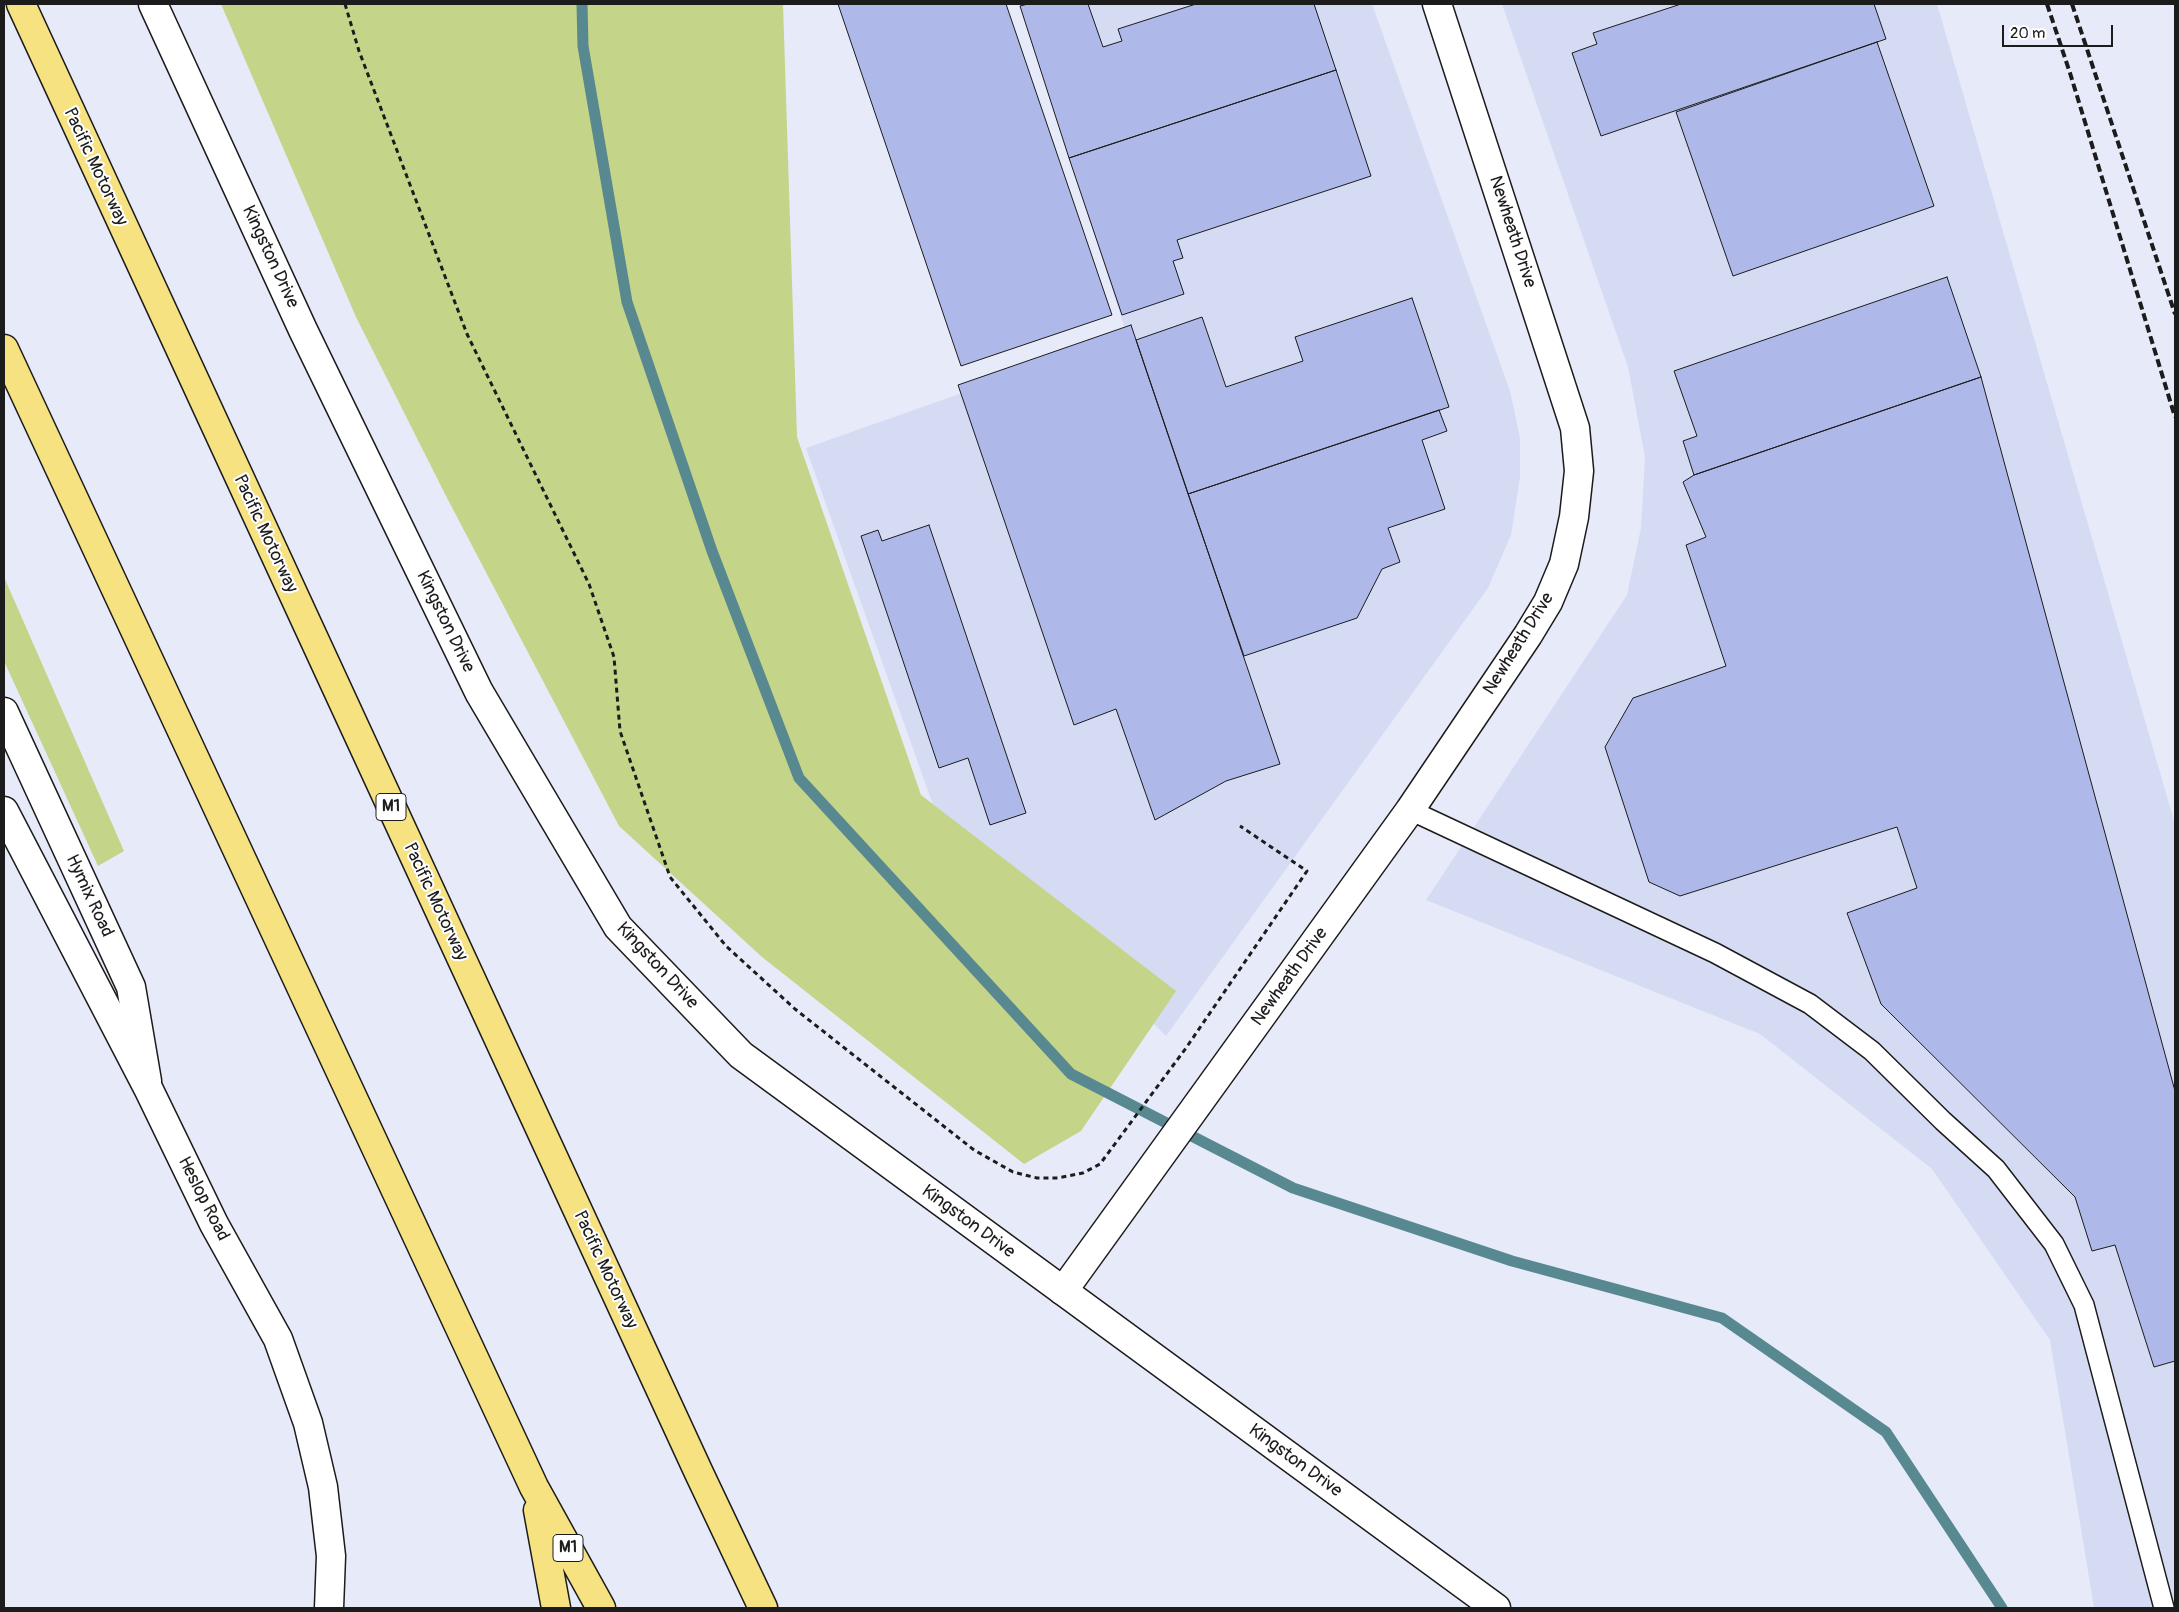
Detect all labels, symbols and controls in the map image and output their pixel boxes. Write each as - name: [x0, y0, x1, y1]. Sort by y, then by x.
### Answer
- scale bar: [2004, 15, 2115, 47]
- text: 20 m: [2010, 24, 2045, 43]
- street label: Pacific Motorway: [58, 105, 132, 229]
- street label: Newheath Drive: [1484, 173, 1540, 291]
- street label: Kingston Drive: [237, 202, 303, 312]
- street label: Pacific Motorway: [228, 472, 302, 596]
- street label: Kingston Drive: [411, 568, 479, 676]
- street label: Newheath Drive: [1479, 589, 1559, 699]
- road number: M1: [376, 794, 406, 820]
- street label: Pacific Motorway: [398, 840, 472, 964]
- street label: Hymix Road: [61, 851, 117, 941]
- street label: Kingston Drive: [611, 918, 703, 1014]
- street label: Newheath Drive: [1247, 924, 1333, 1030]
- street label: Heslop Road: [173, 1153, 233, 1245]
- street label: Kingston Drive: [917, 1181, 1019, 1263]
- street label: Pacific Motorway: [568, 1208, 642, 1332]
- street label: Kingston Drive: [1244, 1420, 1346, 1502]
- road number: M1: [553, 1535, 583, 1562]

